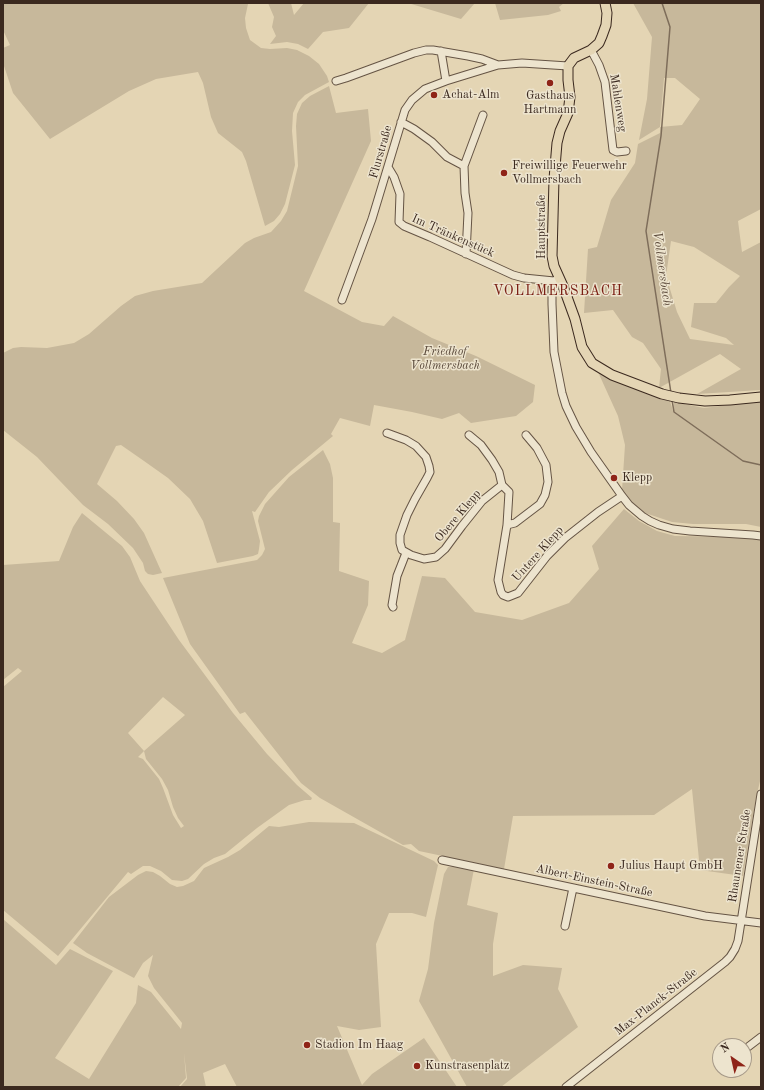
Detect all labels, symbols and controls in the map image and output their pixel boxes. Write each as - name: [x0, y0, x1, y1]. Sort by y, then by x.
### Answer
- street label: Mahlenweg: [606, 73, 630, 133]
- marker: Gasthaus Hartmann: [545, 78, 555, 88]
- place label: Achat-Alm: [442, 88, 499, 102]
- place label: Gasthaus Hartmann: [524, 89, 576, 117]
- marker: Achat-Alm: [429, 90, 439, 100]
- street label: Flurstraße: [367, 124, 395, 180]
- place label: Freiwillige Feuerwehr Vollmersbach: [512, 159, 627, 187]
- marker: Freiwillige Feuerwehr Vollmersbach: [499, 168, 509, 178]
- street label: Hauptstraße: [535, 195, 549, 259]
- street label: Im Tränkenstück: [409, 211, 497, 261]
- water label: Vollmersbach: [649, 231, 675, 307]
- district label: VOLLMERSBACH: [493, 283, 623, 299]
- park label: Friedhof Vollmersbach: [410, 345, 480, 373]
- place label: Klepp: [622, 471, 652, 485]
- marker: Klepp: [609, 473, 619, 483]
- street label: Obere Klepp: [432, 487, 484, 545]
- street label: Untere Klepp: [509, 523, 567, 585]
- street label: Rhaunener Straße: [726, 808, 754, 904]
- place label: Julius Haupt GmbH: [619, 859, 723, 873]
- marker: Julius Haupt GmbH: [606, 861, 616, 871]
- street label: Albert-Einstein-Straße: [534, 862, 654, 900]
- street label: Max-Planck-Straße: [612, 965, 700, 1039]
- place label: Stadion Im Haag: [315, 1038, 403, 1052]
- north arrow: [712, 1038, 752, 1078]
- marker: Stadion Im Haag: [302, 1040, 312, 1050]
- text: N: [719, 1042, 732, 1055]
- place label: Kunstrasenplatz: [425, 1059, 509, 1073]
- marker: Kunstrasenplatz: [412, 1061, 422, 1071]

